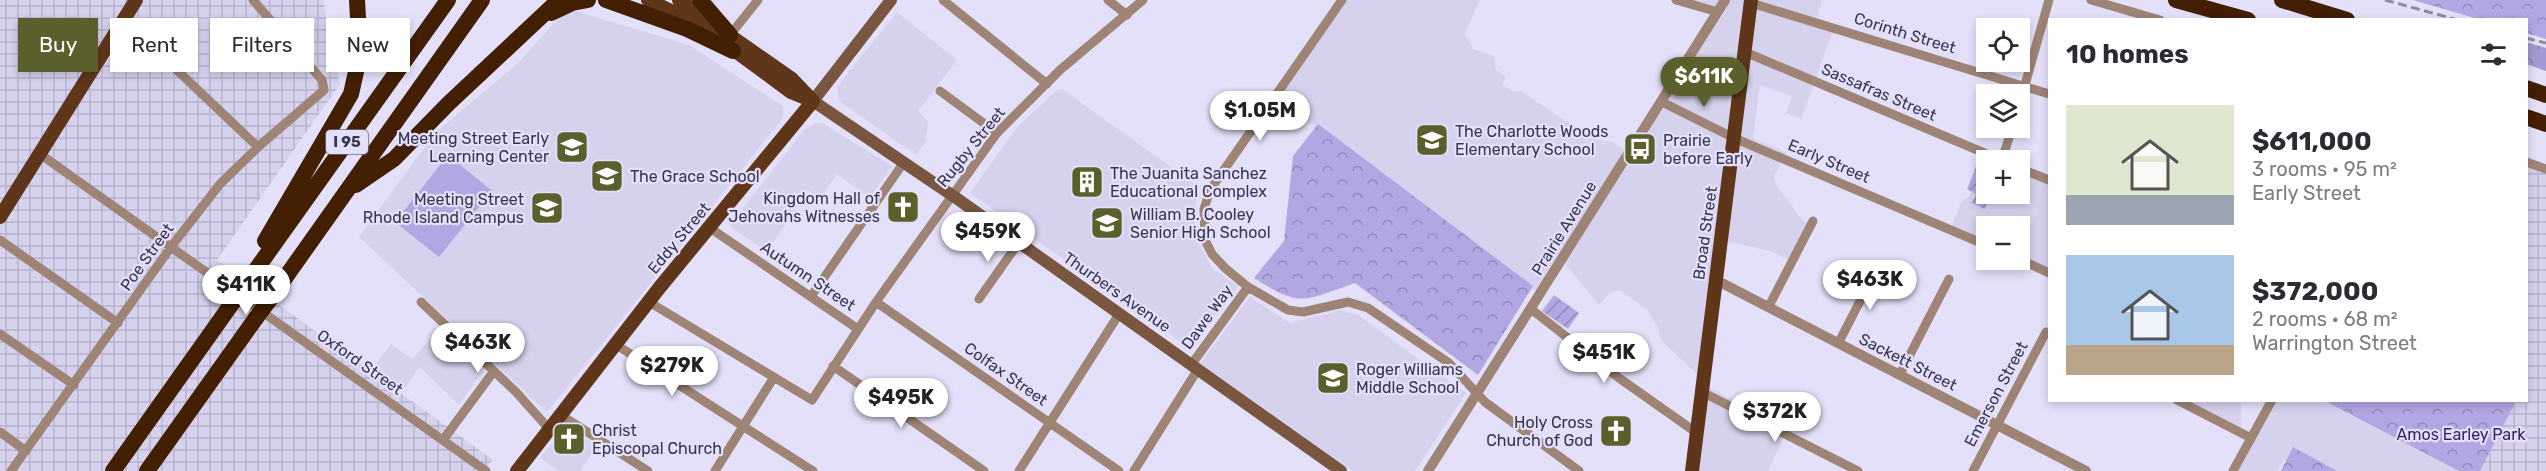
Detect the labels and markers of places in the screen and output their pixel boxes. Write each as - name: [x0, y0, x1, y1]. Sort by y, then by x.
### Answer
- pin: $611K: [1662, 57, 1746, 108]
- pin: $1.05M: [1211, 91, 1309, 142]
- school or university icon: The Charlotte Woods Elementary School: [1414, 122, 1450, 158]
- place label: The Charlotte Woods Elementary School: [1455, 122, 1609, 159]
- place label: Meeting Street Early Learning Center: [398, 129, 549, 166]
- school or university icon: Meeting Street Early Learning Center: [554, 129, 590, 165]
- bus stop icon: Prairie before Early: [1622, 131, 1658, 167]
- place label: Prairie before Early: [1663, 131, 1753, 168]
- school or university icon: The Grace School: [589, 158, 625, 194]
- building icon: The Juanita Sanchez Educational Complex: [1069, 164, 1105, 200]
- place label: The Juanita Sanchez Educational Complex: [1110, 164, 1267, 201]
- place label: The Grace School: [630, 167, 760, 186]
- place label: Kingdom Hall of Jehovahs Witnesses: [728, 189, 881, 226]
- church icon: Kingdom Hall of Jehovahs Witnesses: [885, 189, 921, 225]
- place label: Meeting Street Rhode Island Campus: [363, 190, 524, 227]
- school or university icon: Meeting Street Rhode Island Campus: [529, 190, 565, 226]
- school or university icon: William B. Cooley Senior High School: [1089, 205, 1125, 241]
- place label: William B. Cooley Senior High School: [1130, 205, 1271, 242]
- pin: $459K: [946, 212, 1030, 263]
- pin: $463K: [1828, 260, 1912, 311]
- pin: $411K: [204, 265, 288, 316]
- pin: $463K: [436, 323, 520, 374]
- pin: $451K: [1562, 333, 1646, 384]
- pin: $279K: [630, 346, 714, 397]
- school or university icon: Roger Williams Middle School: [1315, 360, 1351, 396]
- place label: Roger Williams Middle School: [1356, 360, 1463, 397]
- pin: $495K: [859, 378, 943, 429]
- pin: $372K: [1733, 392, 1817, 443]
- place label: Holy Cross Church of God: [1486, 413, 1593, 450]
- church icon: Holy Cross Church of God: [1598, 413, 1634, 449]
- church icon: Christ Episcopal Church: [551, 421, 587, 457]
- place label: Christ Episcopal Church: [592, 421, 722, 458]

